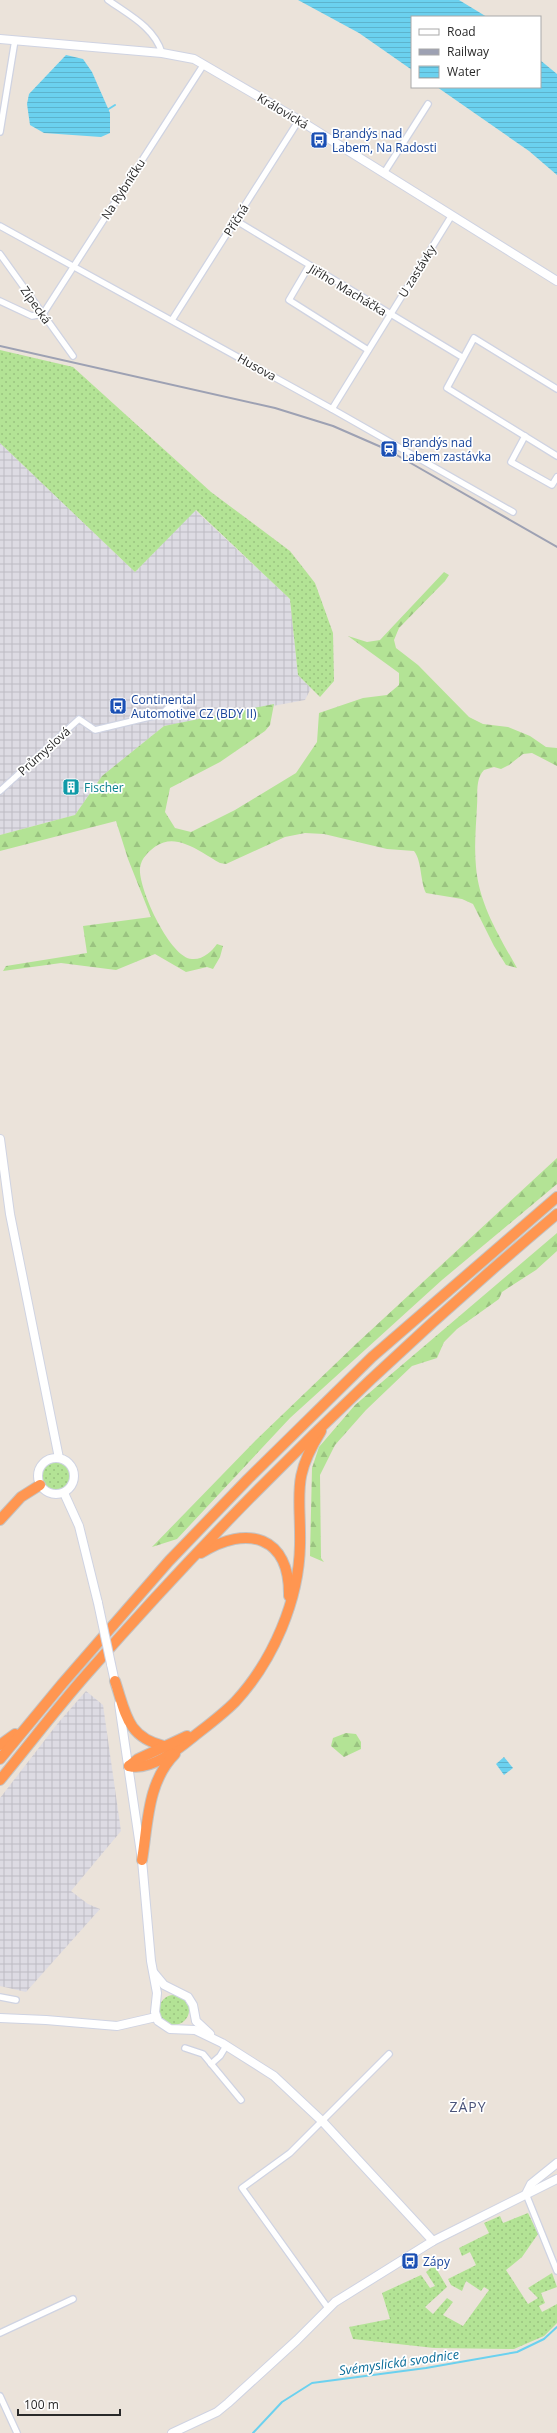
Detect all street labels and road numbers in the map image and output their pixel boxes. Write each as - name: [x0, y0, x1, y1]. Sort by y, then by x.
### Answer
- street label: Královická: [254, 89, 312, 133]
- street label: Na Rybníčku: [97, 155, 149, 223]
- street label: Příčná: [220, 201, 252, 239]
- street label: U zastávky: [394, 241, 440, 301]
- street label: Jiřího Macháčka: [305, 260, 390, 320]
- street label: Zípecká: [17, 283, 55, 327]
- street label: Husova: [235, 349, 279, 385]
- street label: Průmyslová: [14, 723, 74, 779]

